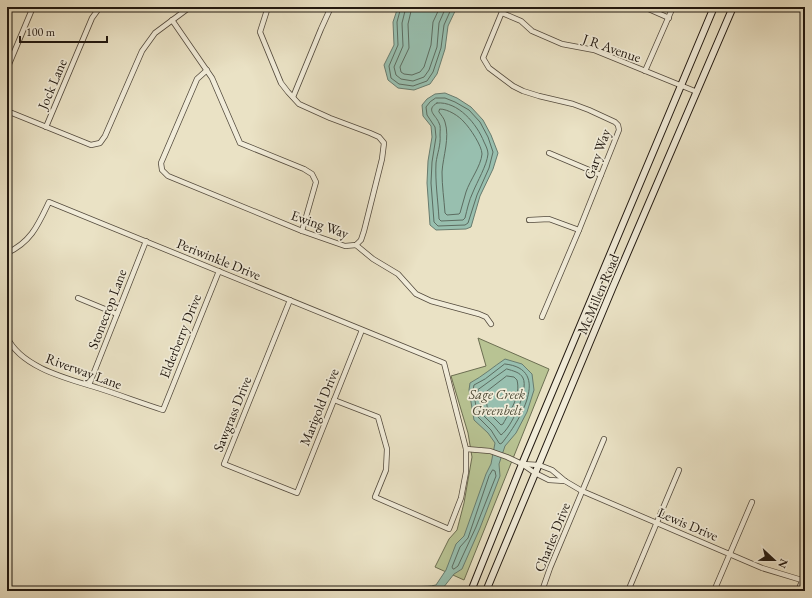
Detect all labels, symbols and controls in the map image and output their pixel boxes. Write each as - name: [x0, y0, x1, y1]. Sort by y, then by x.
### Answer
- scale bar: [20, 18, 107, 44]
- text: 100 m: [26, 24, 56, 40]
- street label: J R Avenue: [580, 29, 644, 67]
- street label: Jock Lane: [33, 55, 71, 113]
- street label: Gary Way: [580, 125, 615, 182]
- street label: Ewing Way: [289, 206, 352, 243]
- street label: Periwinkle Drive: [174, 234, 264, 284]
- street label: McMillen Road: [573, 250, 623, 337]
- street label: Stonecrop Lane: [83, 266, 131, 352]
- street label: Elderberry Drive: [155, 291, 205, 381]
- street label: Riverway Lane: [43, 349, 125, 393]
- street label: Marigold Drive: [295, 365, 343, 448]
- street label: Sawgrass Drive: [209, 373, 255, 454]
- park label: Sage Creek Greenbelt: [468, 385, 526, 419]
- street label: Charles Drive: [530, 499, 574, 574]
- street label: Lewis Drive: [655, 503, 721, 545]
- north arrow: [754, 540, 794, 580]
- text: N: [775, 557, 791, 571]

